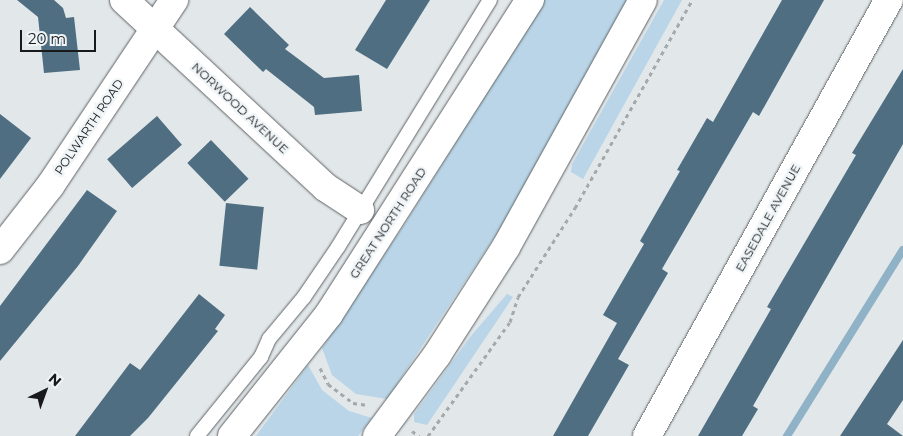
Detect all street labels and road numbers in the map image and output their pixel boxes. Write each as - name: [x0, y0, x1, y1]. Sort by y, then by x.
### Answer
- street label: NORWOOD AVENUE: [189, 60, 291, 156]
- street label: POLWARTH ROAD: [52, 77, 126, 177]
- street label: EASEDALE AVENUE: [733, 162, 803, 274]
- street label: GREAT NORTH ROAD: [347, 165, 429, 281]

